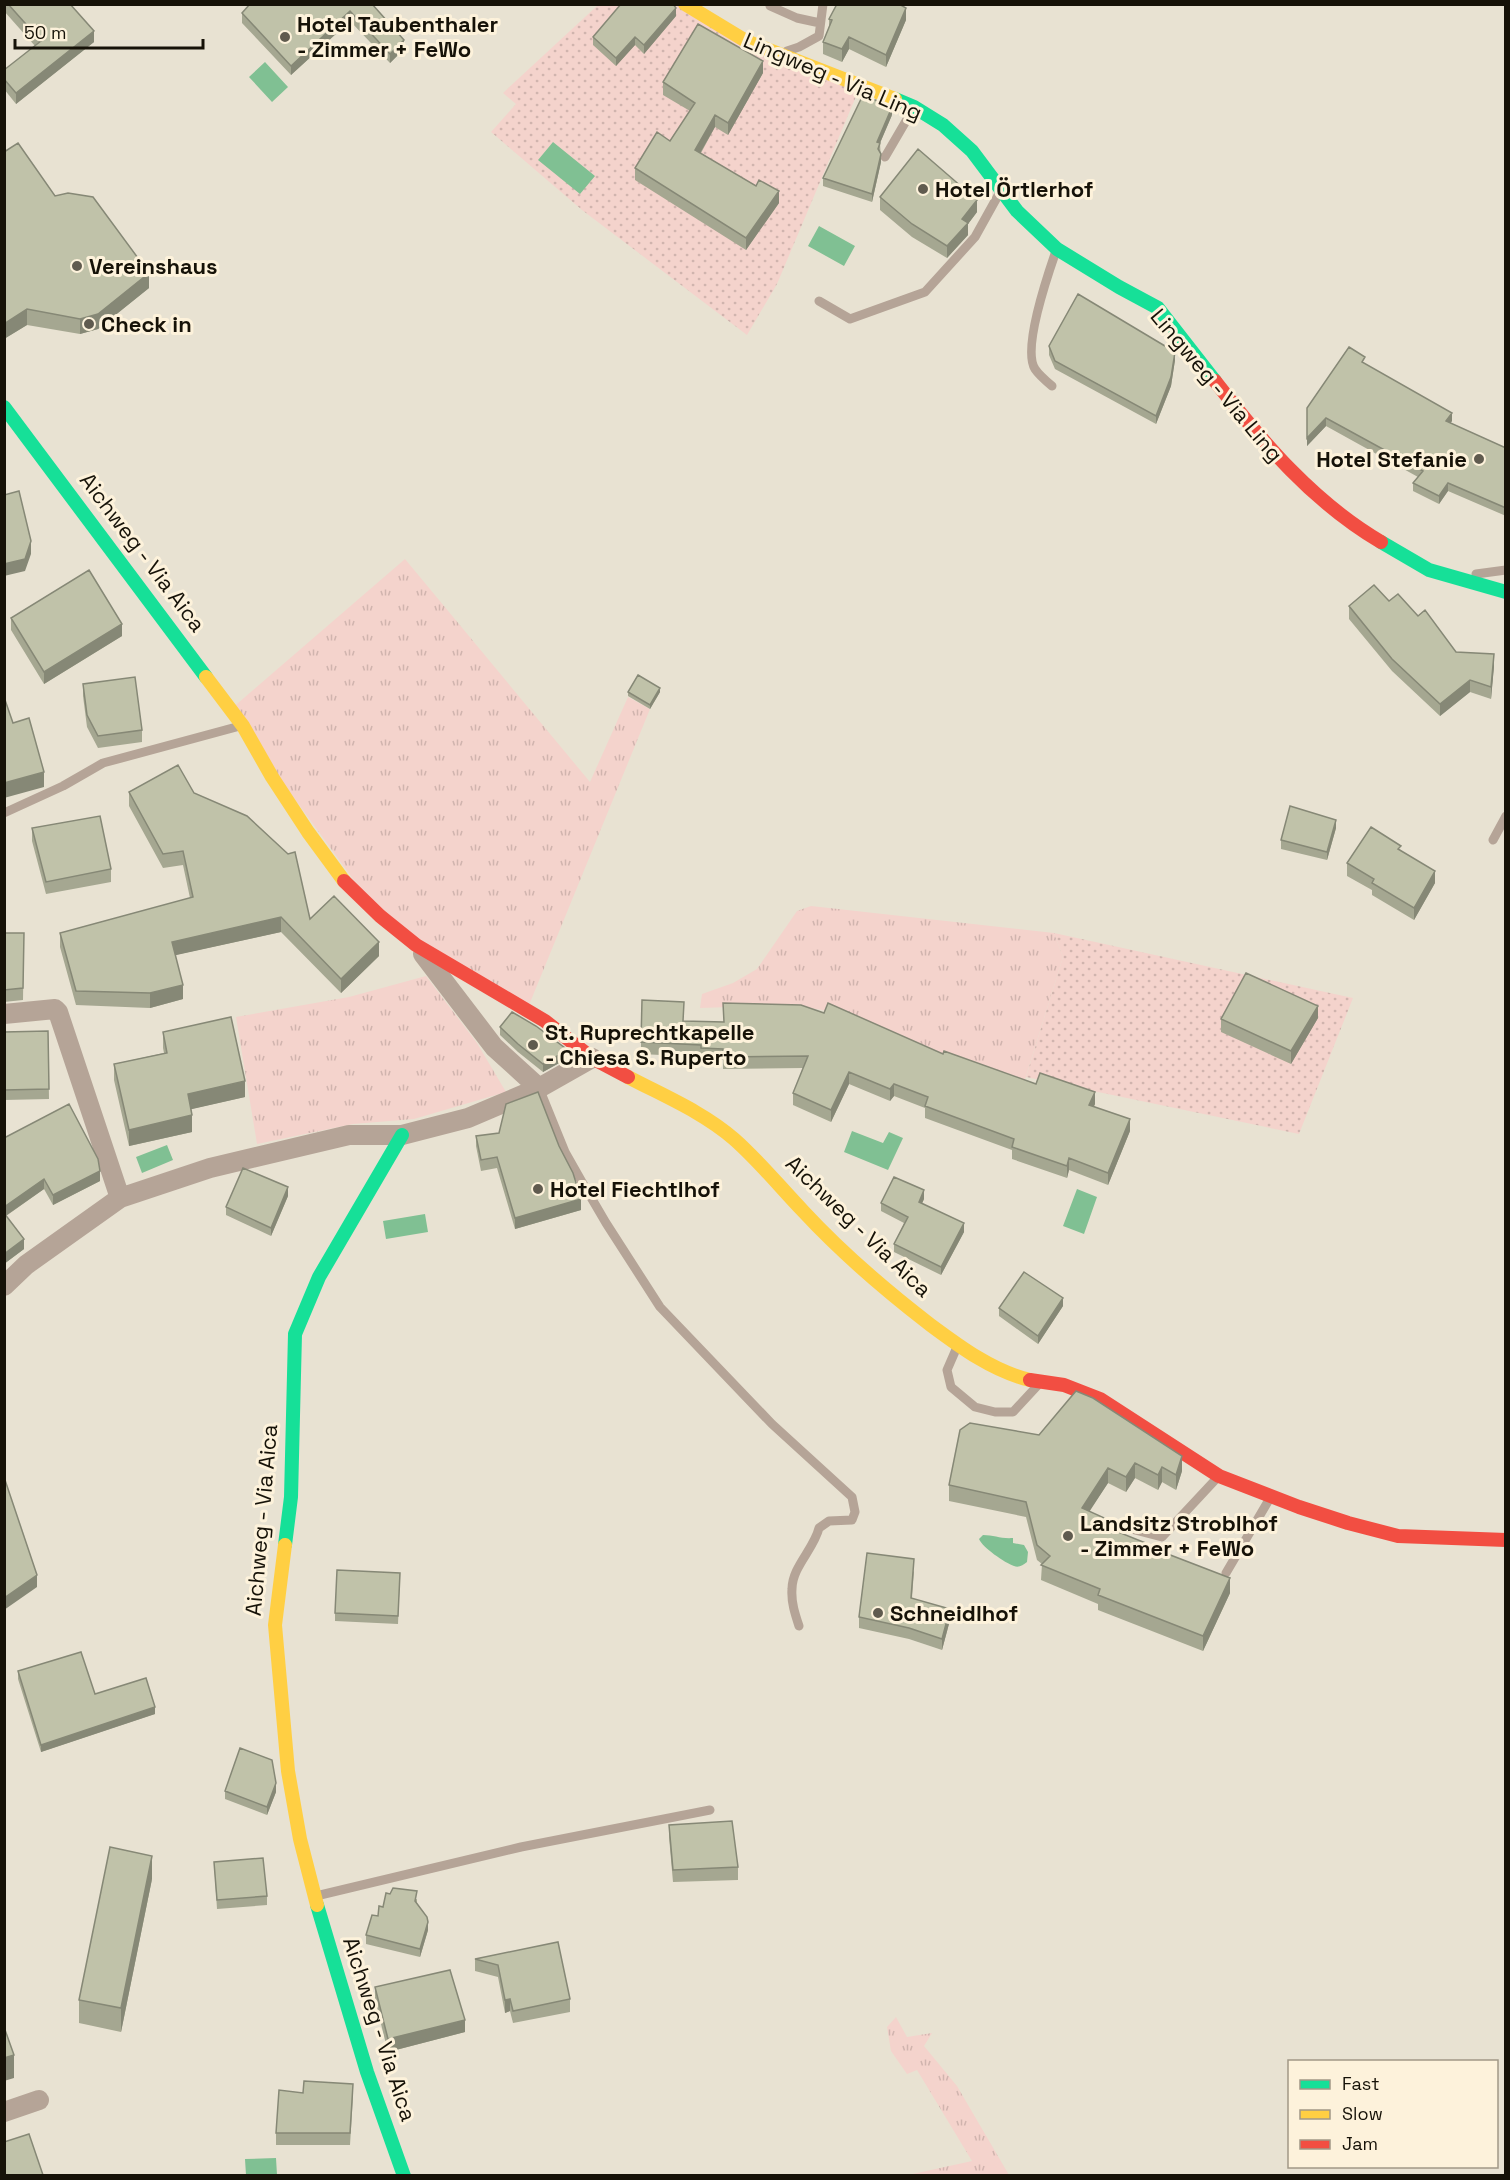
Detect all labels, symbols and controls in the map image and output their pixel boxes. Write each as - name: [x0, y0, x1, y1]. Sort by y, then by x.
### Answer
- place label: Hotel Taubenthaler - Zimmer + FeWo: [297, 10, 498, 63]
- scale bar: [15, 12, 202, 50]
- text: 50 m: [24, 21, 66, 44]
- street label: Lingweg - Via Ling: [739, 26, 927, 126]
- marker: Hotel Taubenthaler - Zimmer + FeWo: [278, 30, 292, 44]
- place label: Hotel Örtlerhof: [935, 175, 1093, 203]
- marker: Hotel Örtlerhof: [916, 182, 930, 196]
- place label: Vereinshaus: [89, 252, 218, 280]
- marker: Vereinshaus: [70, 259, 84, 273]
- street label: Lingweg - Via Ling: [1145, 303, 1289, 467]
- place label: Check in: [101, 310, 192, 338]
- marker: Check in: [82, 317, 96, 331]
- place label: Hotel Stefanie: [1316, 445, 1467, 473]
- marker: Hotel Stefanie: [1472, 452, 1486, 466]
- street label: Aichweg - Via Aica: [74, 467, 212, 637]
- place label: St. Ruprechtkapelle - Chiesa S. Ruperto: [545, 1018, 755, 1071]
- marker: St. Ruprechtkapelle - Chiesa S. Ruperto: [526, 1038, 540, 1052]
- street label: Aichweg - Via Aica: [780, 1149, 938, 1303]
- place label: Hotel Fiechtlhof: [550, 1175, 720, 1203]
- marker: Hotel Fiechtlhof: [531, 1182, 545, 1196]
- street label: Aichweg - Via Aica: [239, 1423, 283, 1617]
- place label: Landsitz Stroblhof - Zimmer + FeWo: [1080, 1509, 1278, 1562]
- marker: Landsitz Stroblhof - Zimmer + FeWo: [1061, 1529, 1075, 1543]
- place label: Schneidlhof: [890, 1599, 1018, 1627]
- marker: Schneidlhof: [871, 1606, 885, 1620]
- street label: Aichweg - Via Aica: [337, 1933, 423, 2125]
- legend: [1288, 2060, 1498, 2168]
- text: Fast: [1342, 2072, 1379, 2095]
- text: Slow: [1342, 2102, 1383, 2125]
- text: Jam: [1342, 2132, 1378, 2155]

